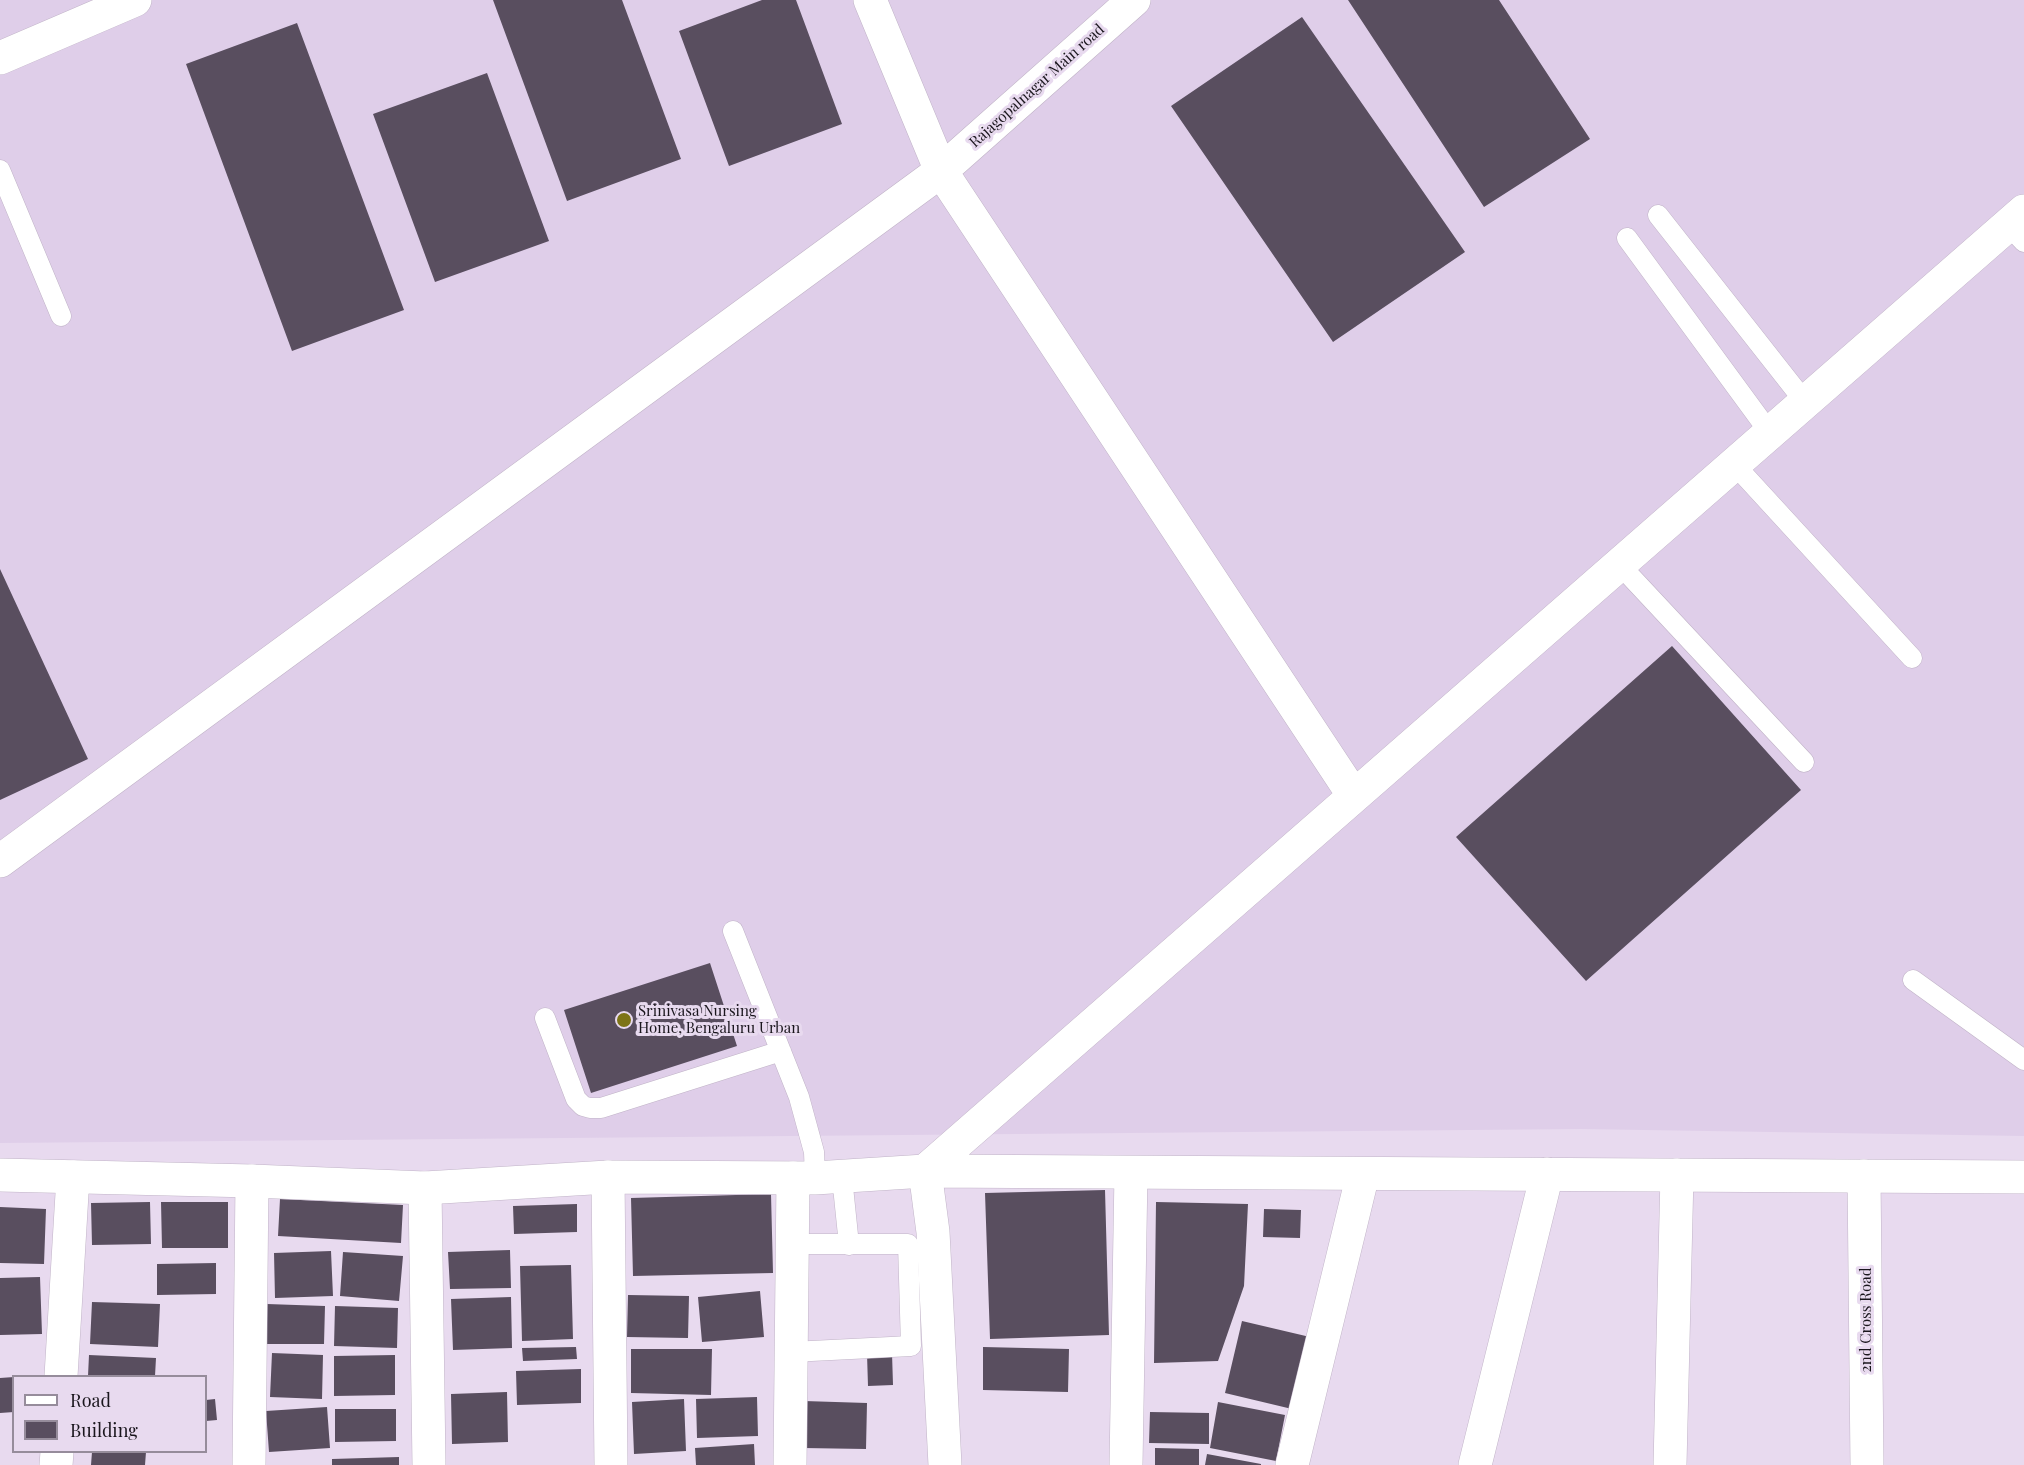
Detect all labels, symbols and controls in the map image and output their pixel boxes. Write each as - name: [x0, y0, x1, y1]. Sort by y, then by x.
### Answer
- street label: Rajagopalnagar Main road: [966, 21, 1108, 151]
- place label: Srinivasa Nursing Home, Bengaluru Urban: [638, 1002, 800, 1037]
- marker: Srinivasa Nursing Home, Bengaluru Urban: [615, 1011, 633, 1029]
- street label: 2nd Cross Road: [1857, 1268, 1875, 1372]
- legend: [12, 1375, 207, 1453]
- text: Road: [70, 1388, 111, 1412]
- text: Building: [70, 1418, 138, 1442]

